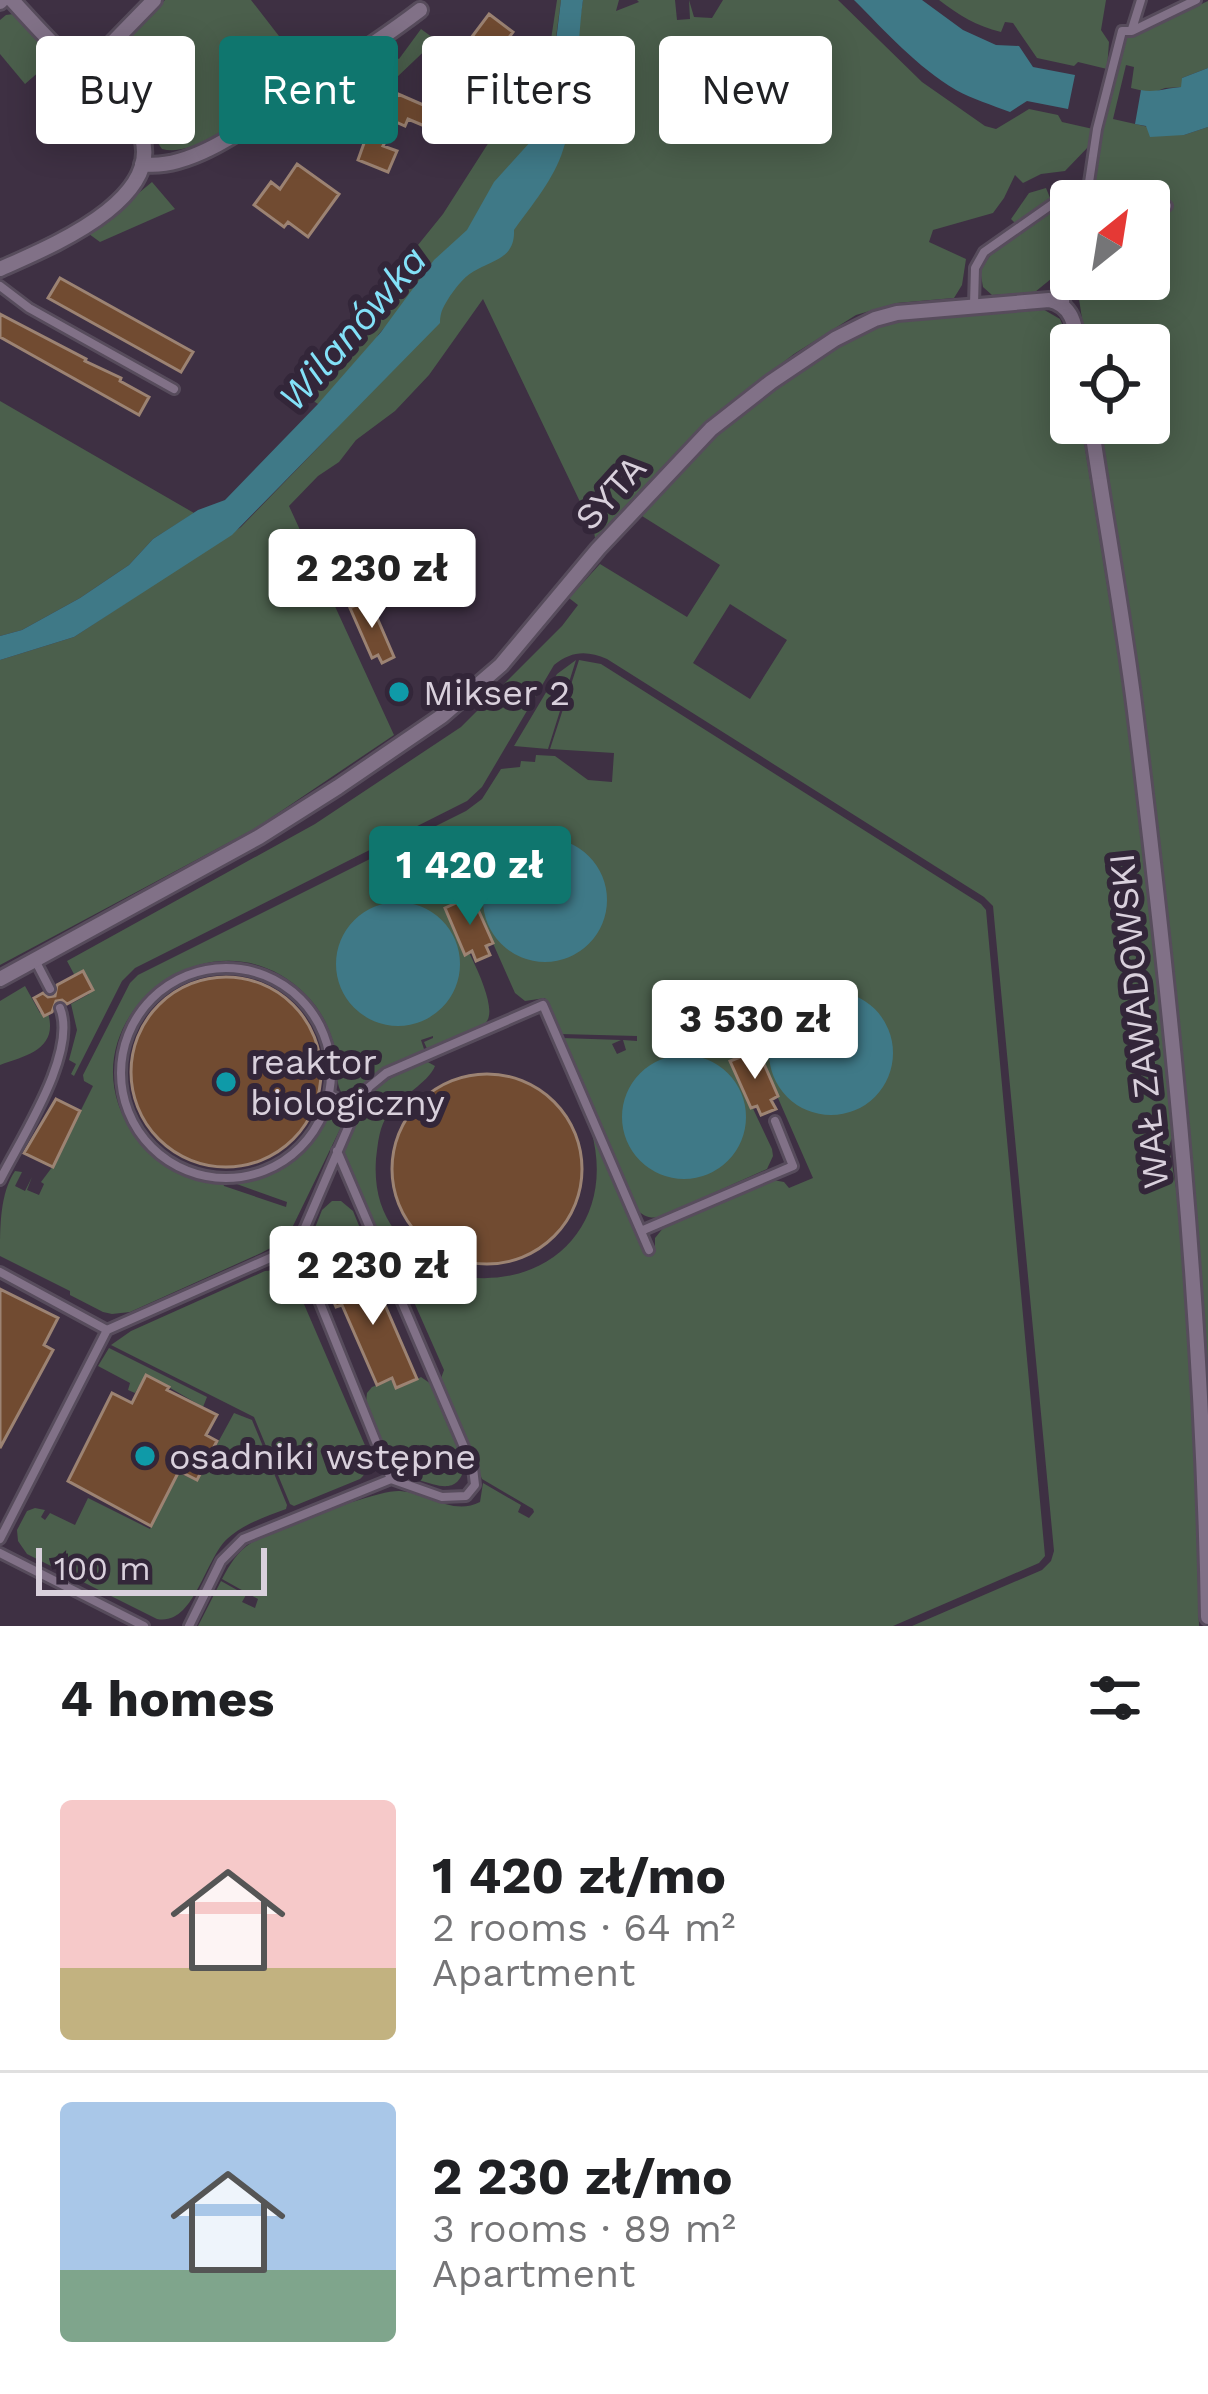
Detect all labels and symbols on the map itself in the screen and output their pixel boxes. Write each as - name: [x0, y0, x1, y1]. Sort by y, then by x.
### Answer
- north arrow: [1050, 180, 1170, 300]
- water label: Wilanówka: [269, 237, 436, 420]
- street label: SYTA: [567, 447, 655, 538]
- pin: 2 230 zł: [248, 529, 496, 631]
- place label: Mikser 2: [423, 672, 570, 714]
- marker: Mikser 2: [386, 679, 412, 705]
- pin: 1 420 zł: [346, 826, 594, 928]
- street label: WAŁ ZAWADOWSKI: [1100, 851, 1177, 1191]
- pin: 3 530 zł: [631, 980, 879, 1082]
- place label: reaktor biologiczny: [250, 1041, 445, 1124]
- marker: reaktor biologiczny: [213, 1069, 239, 1095]
- pin: 2 230 zł: [249, 1226, 497, 1328]
- place label: osadniki wstępne: [169, 1436, 476, 1478]
- marker: osadniki wstępne: [132, 1443, 158, 1469]
- scale bar: [36, 1542, 267, 1595]

